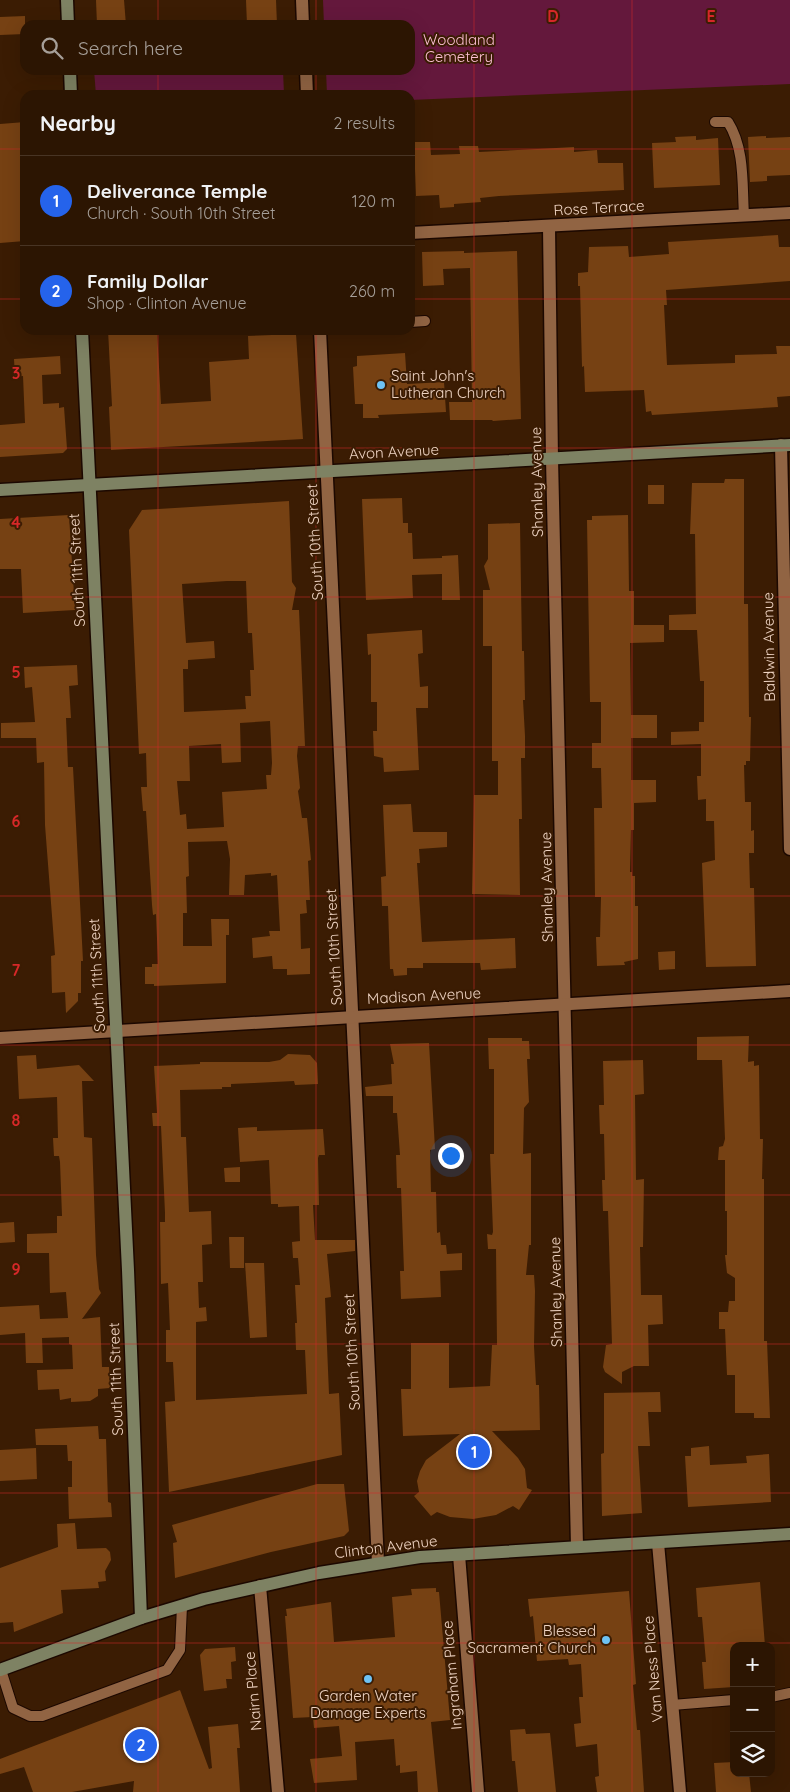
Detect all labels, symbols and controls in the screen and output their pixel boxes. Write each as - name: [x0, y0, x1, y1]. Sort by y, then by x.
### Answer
- text: D: [547, 6, 559, 26]
- text: E: [706, 6, 716, 26]
- search box: [20, 20, 415, 75]
- park label: Woodland Cemetery: [423, 30, 495, 66]
- icon: search: [38, 34, 66, 62]
- text: Search here: [78, 36, 183, 60]
- text: Nearby: [40, 110, 116, 136]
- text: 2 results: [333, 113, 395, 133]
- text: Deliverance Temple: [87, 179, 267, 203]
- text: 1: [53, 191, 59, 211]
- text: 120 m: [352, 191, 395, 211]
- street label: Rose Terrace: [553, 196, 645, 219]
- text: Church · South 10th Street: [87, 203, 275, 223]
- text: Family Dollar: [87, 269, 209, 293]
- text: 2: [51, 281, 61, 301]
- text: 260 m: [349, 281, 395, 301]
- text: Shop · Clinton Avenue: [87, 293, 246, 313]
- text: 3: [12, 363, 20, 383]
- place label: Saint John's Lutheran Church: [391, 366, 506, 402]
- marker: Saint John's Lutheran Church: [375, 379, 387, 391]
- street label: Shanley Avenue: [526, 427, 547, 537]
- street label: Avon Avenue: [348, 440, 440, 463]
- street label: South 10th Street: [302, 483, 327, 601]
- text: 4: [11, 512, 21, 532]
- street label: South 11th Street: [64, 513, 89, 627]
- street label: Baldwin Avenue: [758, 592, 779, 702]
- text: 5: [11, 662, 21, 682]
- text: 6: [12, 811, 21, 831]
- street label: Shanley Avenue: [536, 832, 557, 942]
- street label: South 10th Street: [321, 888, 346, 1006]
- street label: South 11th Street: [84, 918, 109, 1032]
- text: 7: [12, 960, 21, 980]
- street label: Madison Avenue: [367, 983, 481, 1008]
- text: 8: [12, 1110, 21, 1130]
- your location: [438, 1143, 464, 1169]
- street label: Shanley Avenue: [545, 1237, 566, 1347]
- text: 9: [11, 1259, 21, 1279]
- street label: South 10th Street: [339, 1293, 364, 1411]
- street label: South 11th Street: [104, 1322, 127, 1436]
- pin: 1: [458, 1433, 490, 1471]
- street label: Clinton Avenue: [334, 1531, 438, 1562]
- street label: Van Ness Place: [638, 1615, 667, 1723]
- street label: Ingraham Place: [437, 1620, 466, 1730]
- place label: Blessed Sacrament Church: [467, 1621, 596, 1657]
- marker: Blessed Sacrament Church: [600, 1634, 612, 1646]
- map controls: [730, 1642, 775, 1777]
- button: +: [730, 1642, 775, 1687]
- street label: Nairn Place: [240, 1651, 265, 1731]
- marker: Garden Water Damage Experts: [362, 1673, 374, 1685]
- place label: Garden Water Damage Experts: [310, 1686, 426, 1722]
- button: −: [730, 1687, 775, 1732]
- pin: 2: [125, 1726, 157, 1764]
- button: layers: [730, 1732, 775, 1777]

